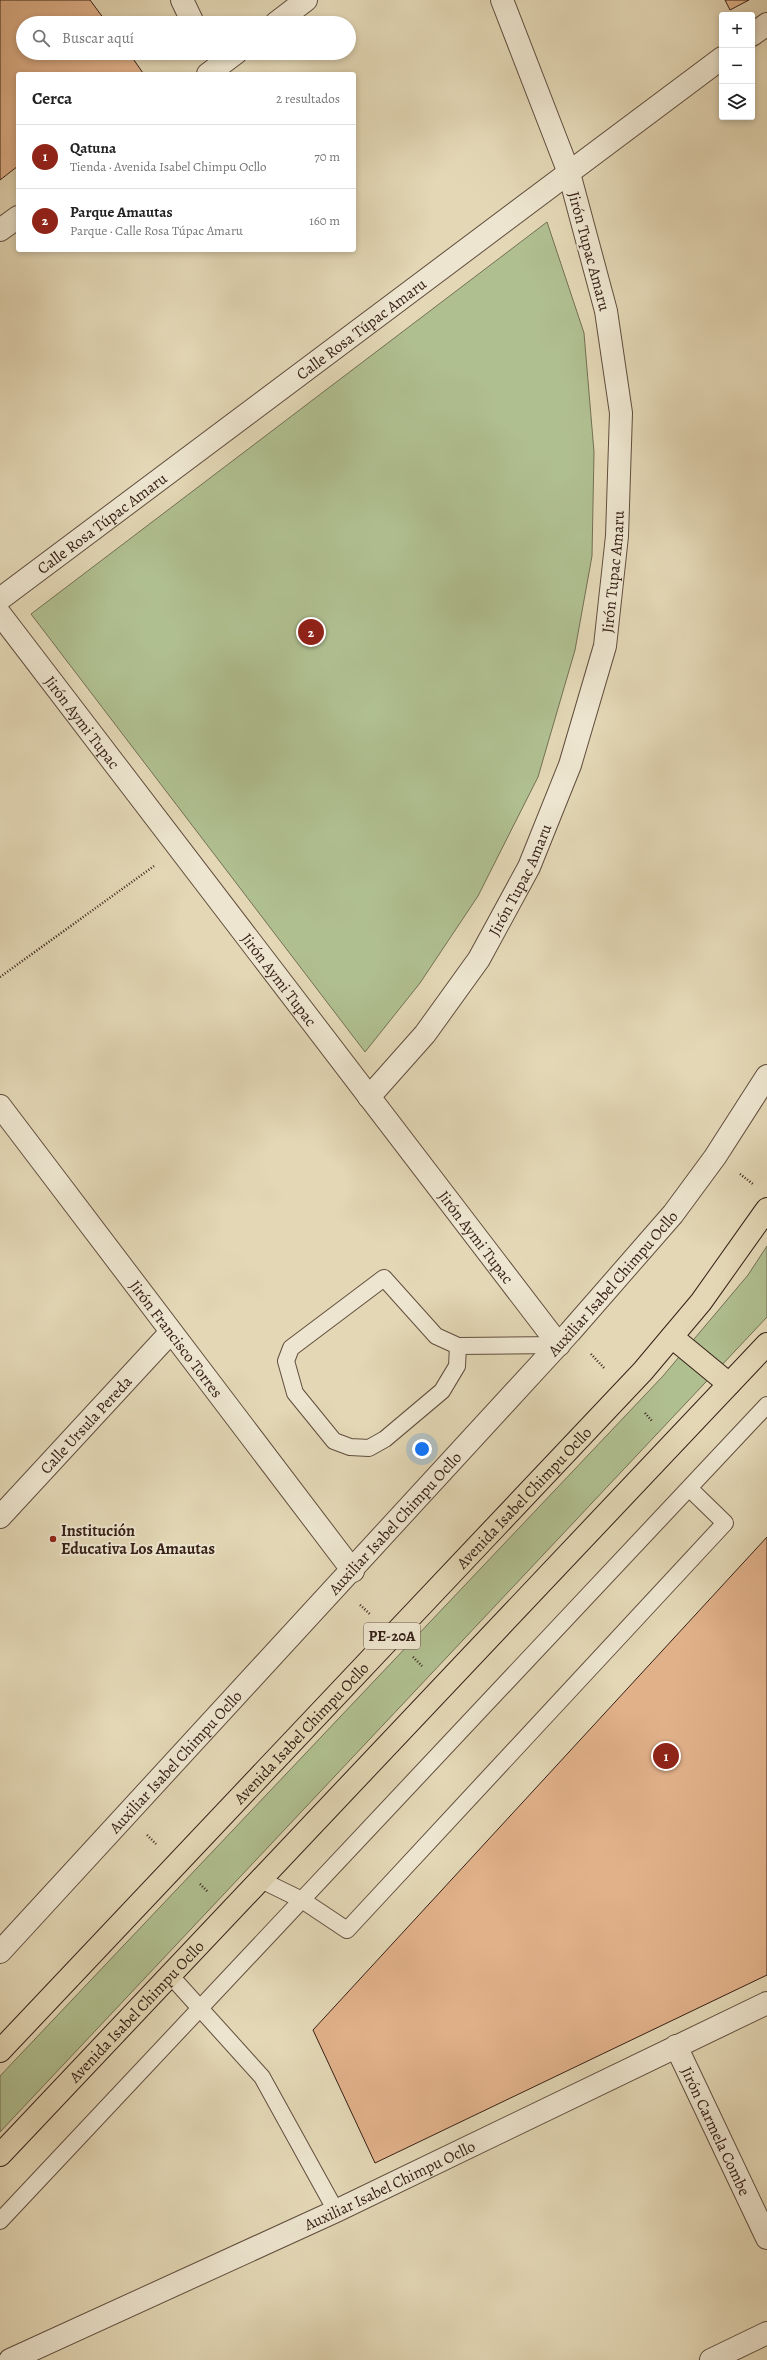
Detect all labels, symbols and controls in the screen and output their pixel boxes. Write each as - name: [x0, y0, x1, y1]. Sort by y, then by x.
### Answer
- map controls: [719, 12, 755, 120]
- button: +: [719, 12, 755, 48]
- search box: [16, 16, 356, 60]
- icon: search: [30, 27, 52, 49]
- text: Buscar aquí: [62, 28, 134, 48]
- button: −: [719, 48, 755, 84]
- button: layers: [719, 84, 755, 120]
- text: Cerca: [32, 87, 72, 110]
- text: 2 resultados: [276, 90, 340, 107]
- text: Qatuna: [70, 138, 116, 158]
- text: 1: [43, 148, 47, 165]
- text: 70 m: [314, 148, 340, 165]
- text: Tienda · Avenida Isabel Chimpu Ocllo: [70, 158, 266, 175]
- street label: Jirón Tupac Amaru: [563, 189, 616, 314]
- text: Parque Amautas: [70, 202, 173, 222]
- text: 2: [42, 212, 48, 229]
- text: 160 m: [309, 212, 340, 229]
- text: Parque · Calle Rosa Túpac Amaru: [70, 222, 243, 239]
- street label: Calle Rosa Túpac Amaru: [292, 273, 431, 385]
- street label: Calle Rosa Túpac Amaru: [33, 467, 172, 580]
- street label: Jirón Tupac Amaru: [596, 510, 630, 634]
- pin: 2: [298, 617, 324, 647]
- street label: Jirón Aymi Tupac: [39, 671, 125, 774]
- street label: Jirón Tupac Amaru: [484, 820, 557, 940]
- street label: Jirón Aymi Tupac: [236, 929, 322, 1031]
- street label: Jirón Aymi Tupac: [433, 1186, 518, 1289]
- street label: Auxiliar Isabel Chimpu Ocllo: [542, 1206, 683, 1362]
- street label: Jirón Francisco Torres: [124, 1276, 228, 1403]
- street label: Calle Ursula Pereda: [35, 1371, 138, 1479]
- street label: Avenida Isabel Chimpu Ocllo: [451, 1422, 597, 1575]
- your location: [412, 1439, 432, 1459]
- street label: Auxiliar Isabel Chimpu Ocllo: [323, 1447, 467, 1601]
- place label: Institución Educativa Los Amautas: [61, 1520, 215, 1560]
- marker: Institución Educativa Los Amautas: [48, 1534, 58, 1544]
- road number: PE-20A: [364, 1623, 420, 1649]
- street label: Avenida Isabel Chimpu Ocllo: [228, 1658, 374, 1810]
- street label: Auxiliar Isabel Chimpu Ocllo: [104, 1686, 247, 1839]
- pin: 1: [653, 1741, 679, 1771]
- street label: Avenida Isabel Chimpu Ocllo: [64, 1936, 209, 2088]
- street label: Jirón Carmela Combe: [675, 2063, 755, 2199]
- street label: Auxiliar Isabel Chimpu Ocllo: [300, 2135, 479, 2236]

